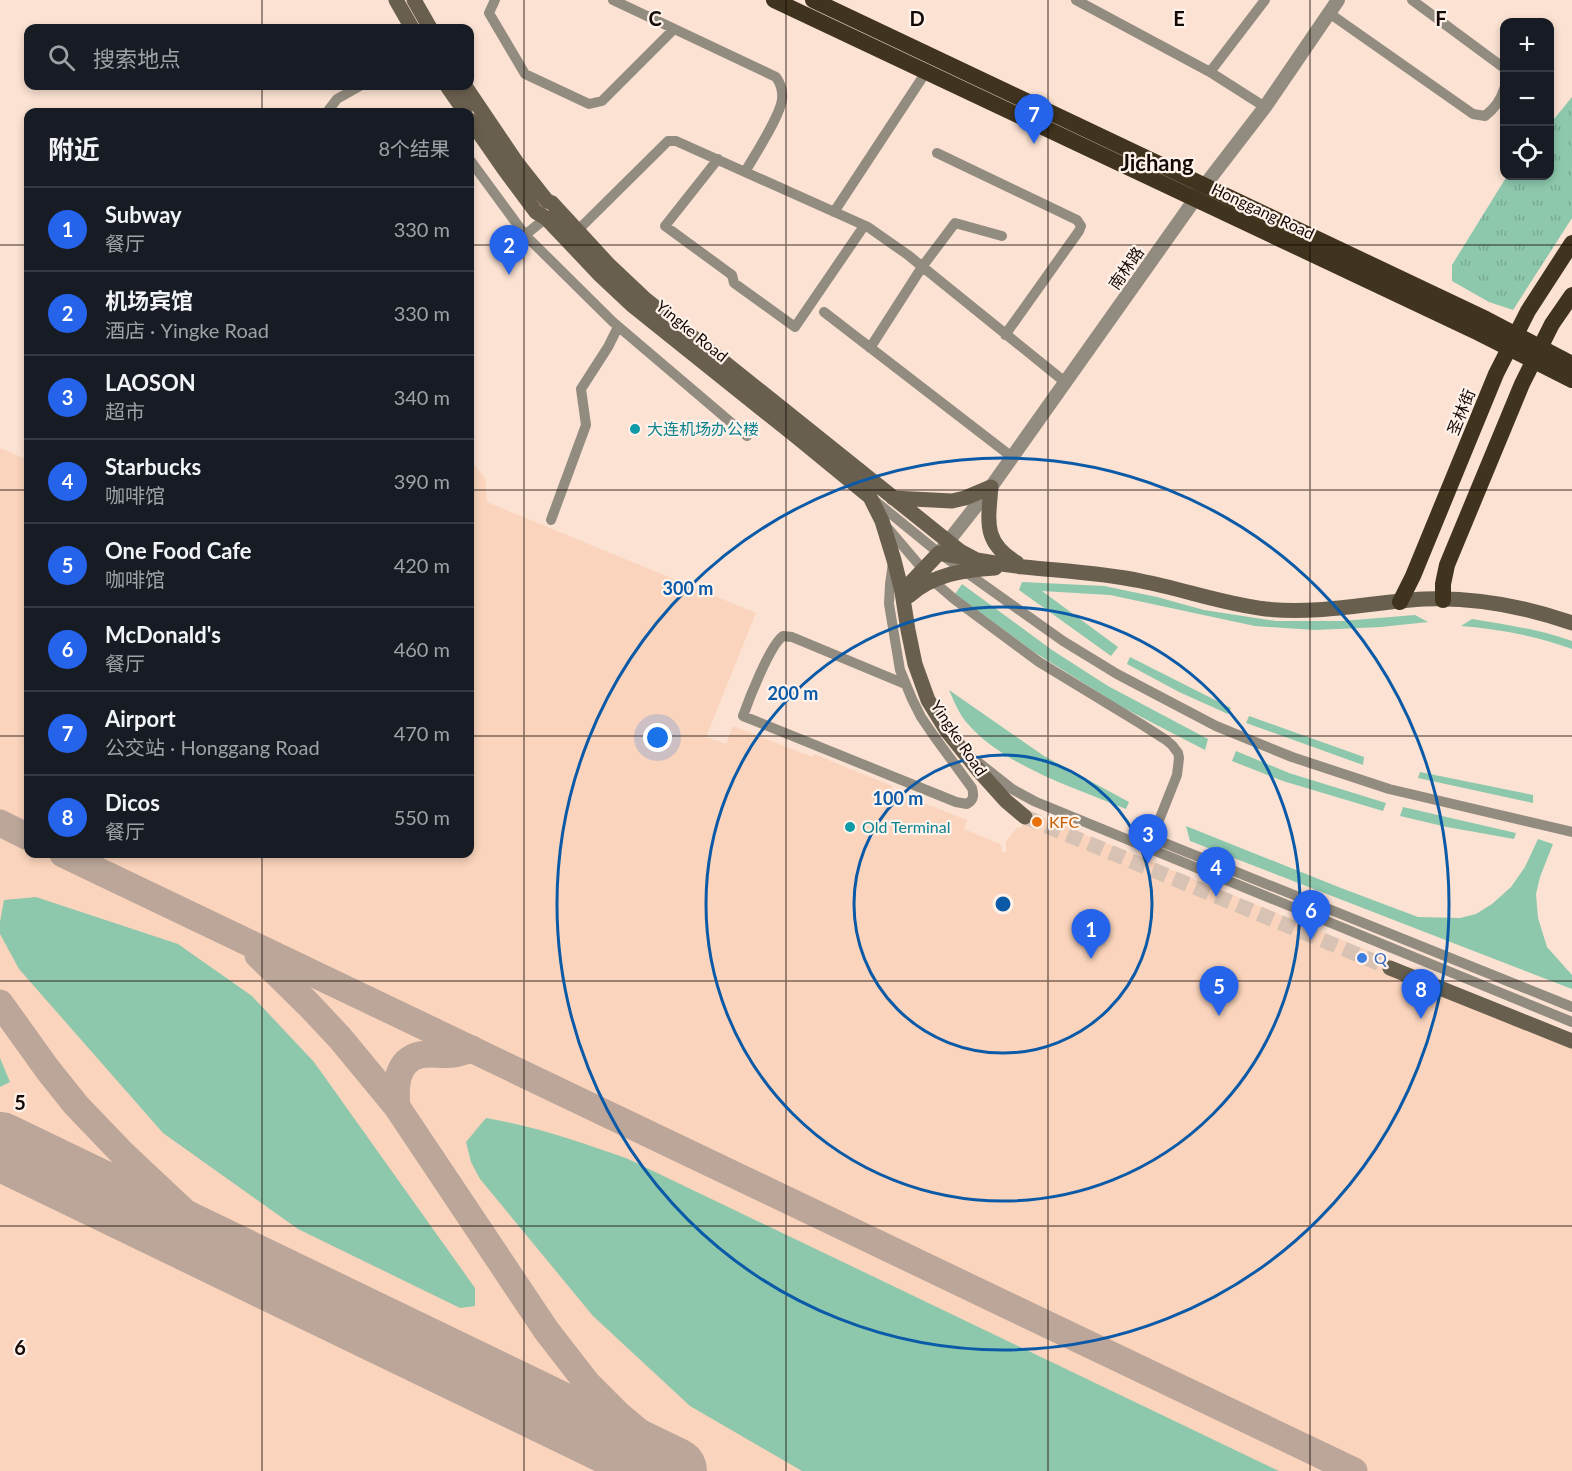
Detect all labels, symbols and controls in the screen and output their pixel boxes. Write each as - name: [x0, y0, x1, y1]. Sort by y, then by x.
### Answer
- text: C: [648, 6, 662, 30]
- text: D: [909, 6, 925, 30]
- text: E: [1173, 6, 1185, 30]
- text: F: [1435, 6, 1447, 30]
- map controls: [1500, 18, 1554, 180]
- button: +: [1500, 18, 1554, 72]
- search box: [24, 24, 474, 90]
- icon: search: [45, 41, 78, 74]
- text: 搜索地点: [93, 45, 181, 72]
- button: −: [1500, 72, 1554, 126]
- pin: 7: [1014, 94, 1054, 144]
- button: locate: [1500, 126, 1554, 180]
- text: 附近: [48, 133, 100, 165]
- text: 8个结果: [378, 136, 450, 160]
- district label: Jichang: [1120, 149, 1194, 176]
- street label: Honggang Road: [1209, 178, 1318, 243]
- text: Subway: [105, 201, 182, 228]
- text: 1: [62, 217, 73, 241]
- text: 330 m: [394, 217, 450, 241]
- pin: 2: [490, 226, 528, 275]
- text: 餐厅: [105, 231, 145, 255]
- street label: 南林路: [1104, 243, 1147, 293]
- text: 机场宾馆: [105, 287, 193, 314]
- street label: Yingke Road: [653, 296, 732, 365]
- text: 2: [62, 301, 73, 325]
- text: 330 m: [394, 301, 450, 325]
- text: 酒店 · Yingke Road: [105, 318, 269, 342]
- text: LAOSON: [105, 369, 196, 396]
- text: 3: [62, 385, 73, 409]
- text: 340 m: [394, 385, 450, 409]
- street label: 圣林街: [1443, 386, 1478, 438]
- text: 超市: [105, 399, 145, 423]
- place label: 大连机场办公楼: [647, 419, 759, 438]
- marker: 大连机场办公楼: [628, 422, 642, 436]
- text: Starbucks: [105, 453, 201, 480]
- text: 4: [62, 469, 73, 493]
- text: 390 m: [394, 469, 450, 493]
- text: 咖啡馆: [105, 483, 165, 507]
- text: One Food Cafe: [105, 537, 252, 564]
- text: 5: [62, 553, 73, 577]
- text: 420 m: [394, 553, 450, 577]
- text: 咖啡馆: [105, 567, 165, 591]
- text: 300 m: [663, 577, 713, 599]
- text: McDonald's: [105, 621, 221, 648]
- text: 6: [62, 637, 73, 661]
- text: 460 m: [394, 637, 450, 661]
- text: 餐厅: [105, 651, 145, 675]
- text: 200 m: [768, 682, 818, 704]
- street label: Yingke Road: [927, 696, 992, 779]
- text: Airport: [105, 705, 176, 732]
- text: 7: [62, 721, 73, 745]
- text: 470 m: [394, 721, 450, 745]
- your location: [643, 723, 672, 752]
- text: 公交站 · Honggang Road: [105, 735, 320, 759]
- text: 100 m: [873, 787, 923, 809]
- text: Dicos: [105, 789, 160, 816]
- text: 8: [62, 805, 73, 829]
- text: 550 m: [394, 805, 450, 829]
- place label: KFC: [1049, 812, 1080, 831]
- pin: 3: [1128, 814, 1168, 864]
- marker: KFC: [1030, 815, 1044, 829]
- place label: Old Terminal: [862, 817, 950, 836]
- text: 餐厅: [105, 819, 145, 843]
- marker: Old Terminal: [843, 820, 857, 834]
- pin: 4: [1196, 848, 1236, 897]
- pin: 6: [1292, 890, 1330, 940]
- centre of rings: [993, 894, 1013, 914]
- pin: 1: [1072, 910, 1110, 959]
- place label: Q: [1374, 948, 1387, 967]
- marker: Q: [1355, 951, 1369, 965]
- pin: 5: [1200, 966, 1238, 1016]
- pin: 8: [1402, 970, 1440, 1019]
- text: 5: [14, 1090, 26, 1114]
- text: 6: [14, 1335, 26, 1359]

